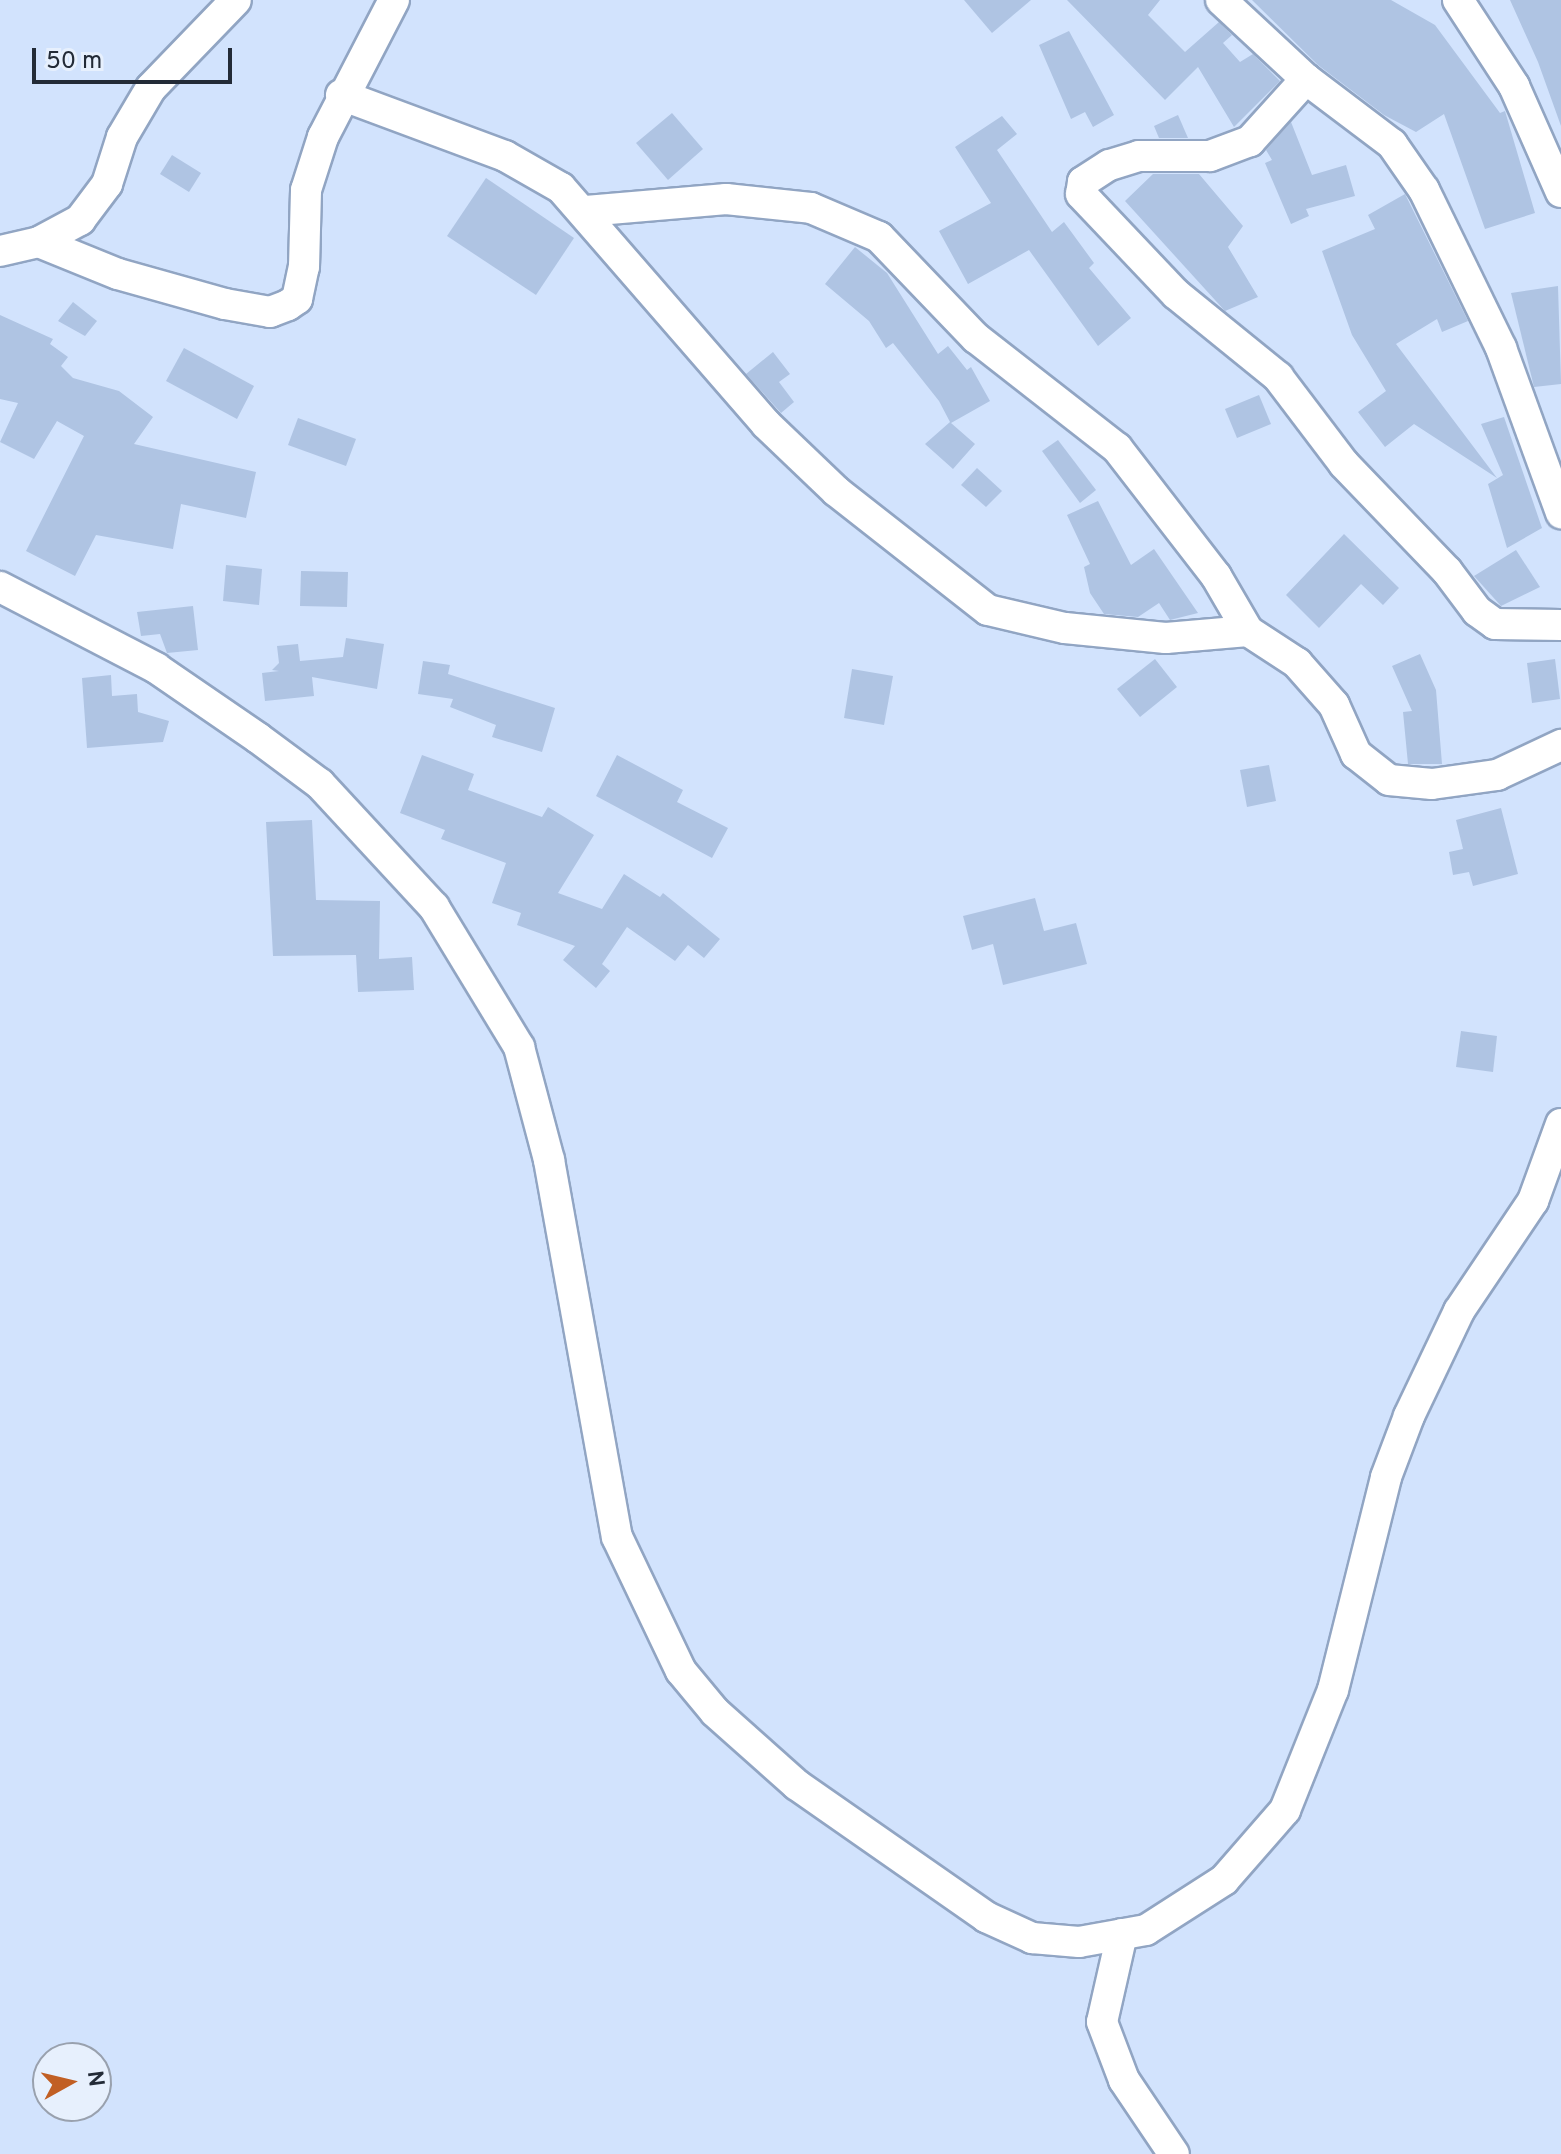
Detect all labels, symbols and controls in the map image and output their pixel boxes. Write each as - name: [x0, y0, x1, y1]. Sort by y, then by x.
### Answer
- scale bar: [36, 32, 236, 82]
- text: 50 m: [46, 47, 102, 77]
- north arrow: [32, 2042, 112, 2122]
- text: N: [80, 2069, 109, 2089]

